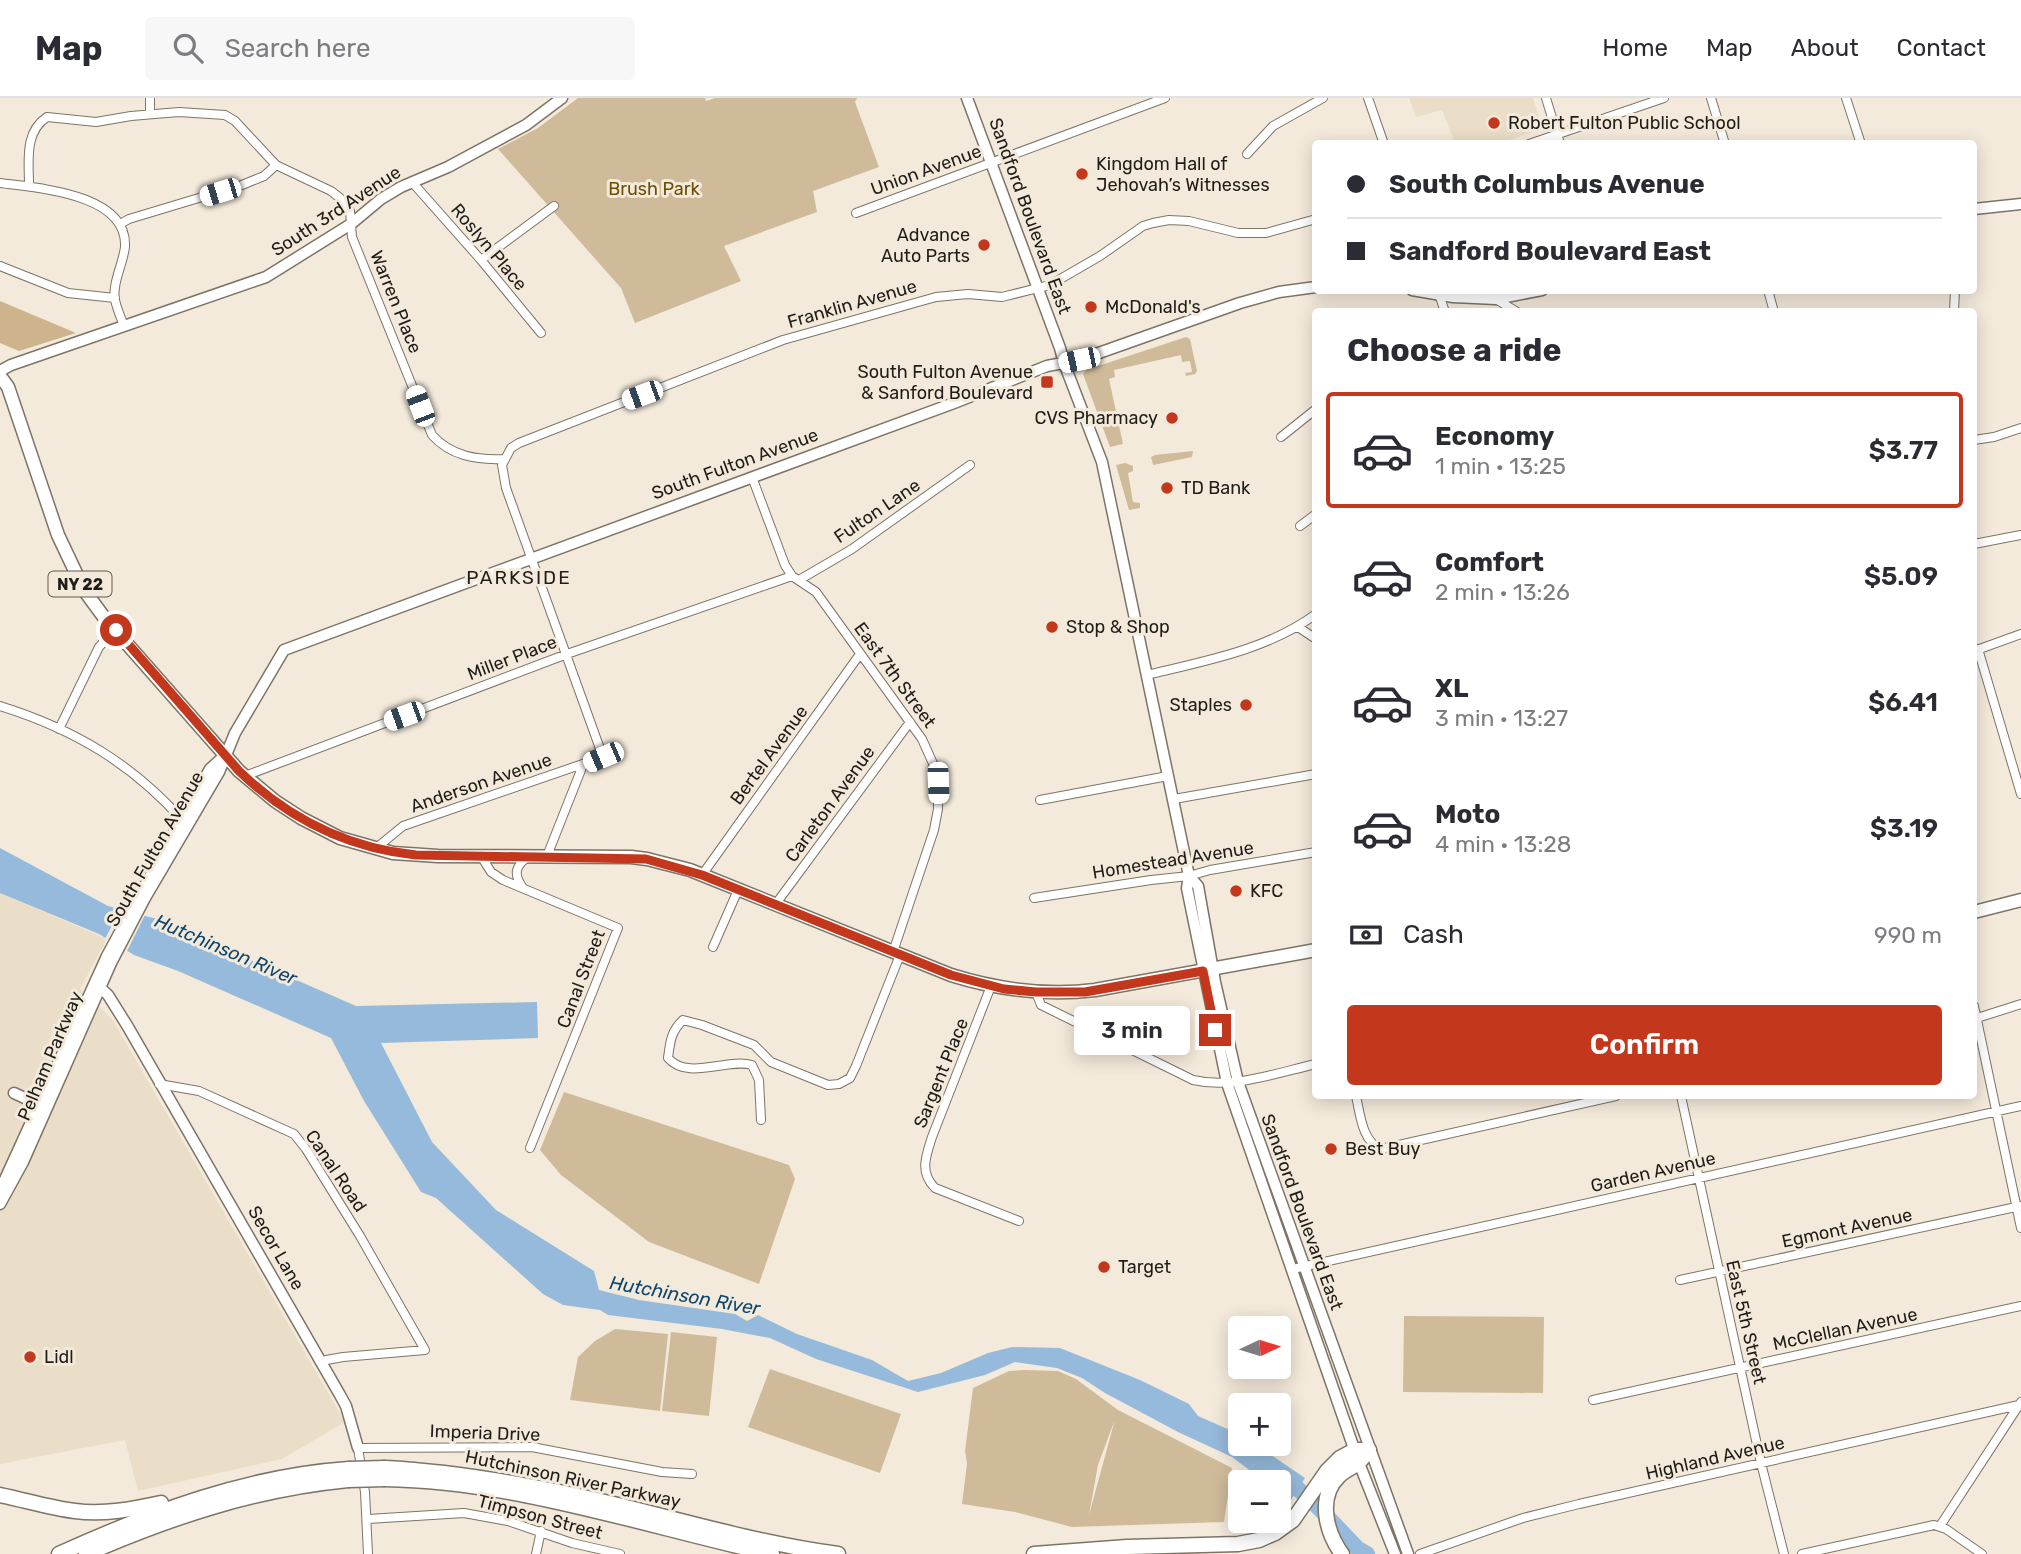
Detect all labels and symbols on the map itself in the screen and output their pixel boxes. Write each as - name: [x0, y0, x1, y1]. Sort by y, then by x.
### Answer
- place label: Robert Fulton Public School: [1508, 112, 1741, 134]
- street label: Sandford Boulevard East: [984, 115, 1076, 317]
- marker: Robert Fulton Public School: [1486, 115, 1502, 131]
- street label: Union Avenue: [868, 140, 984, 200]
- place label: Kingdom Hall of Jehovah’s Witnesses: [1096, 153, 1270, 196]
- street label: South 3rd Avenue: [267, 161, 405, 261]
- marker: Kingdom Hall of Jehovah’s Witnesses: [1074, 166, 1090, 182]
- car: [197, 176, 244, 208]
- park label: Brush Park: [608, 178, 701, 200]
- street label: Roslyn Place: [446, 199, 532, 295]
- place label: Advance Auto Parts: [881, 224, 970, 267]
- marker: Advance Auto Parts: [976, 237, 992, 253]
- street label: Warren Place: [365, 247, 427, 357]
- street label: Franklin Avenue: [785, 275, 919, 333]
- place label: McDonald's: [1105, 296, 1201, 318]
- marker: McDonald's: [1083, 299, 1099, 315]
- car: [1057, 345, 1102, 375]
- place label: South Fulton Avenue & Sanford Boulevard: [857, 361, 1033, 404]
- marker: South Fulton Avenue & Sanford Boulevard: [1039, 374, 1055, 390]
- car: [619, 378, 666, 412]
- car: [403, 383, 438, 429]
- place label: CVS Pharmacy: [1034, 407, 1158, 429]
- marker: CVS Pharmacy: [1164, 410, 1180, 426]
- street label: South Fulton Avenue: [649, 424, 821, 504]
- street label: Fulton Lane: [830, 474, 924, 548]
- place label: TD Bank: [1181, 477, 1251, 499]
- marker: TD Bank: [1159, 480, 1175, 496]
- district label: PARKSIDE: [466, 566, 572, 589]
- road number: NY 22: [48, 572, 112, 597]
- route start: [100, 614, 132, 646]
- place label: Stop & Shop: [1066, 616, 1170, 638]
- street label: East 7th Street: [849, 618, 941, 732]
- marker: Stop & Shop: [1044, 619, 1060, 635]
- street label: Miller Place: [464, 631, 560, 685]
- place label: Staples: [1169, 694, 1232, 716]
- marker: Staples: [1238, 697, 1254, 713]
- car: [381, 699, 428, 733]
- street label: Bertel Avenue: [726, 701, 812, 809]
- car: [580, 739, 627, 775]
- street label: Carleton Avenue: [780, 742, 880, 866]
- street label: Anderson Avenue: [407, 749, 555, 817]
- car: [927, 762, 950, 804]
- street label: South Fulton Avenue: [102, 767, 208, 931]
- street label: Homestead Avenue: [1091, 836, 1255, 884]
- place label: KFC: [1250, 880, 1283, 902]
- marker: KFC: [1228, 883, 1244, 899]
- water label: Hutchinson River: [151, 909, 301, 990]
- street label: Canal Street: [552, 927, 610, 1031]
- street label: Pelham Parkway: [13, 988, 87, 1124]
- callout: 3 min: [1075, 1006, 1190, 1054]
- route end: [1199, 1014, 1231, 1046]
- street label: Sargent Place: [909, 1015, 973, 1131]
- street label: Sandford Boulevard East: [1256, 1111, 1348, 1313]
- street label: Canal Road: [301, 1126, 371, 1216]
- place label: Best Buy: [1345, 1138, 1421, 1160]
- marker: Best Buy: [1323, 1141, 1339, 1157]
- street label: Garden Avenue: [1588, 1147, 1718, 1197]
- street label: Secor Lane: [243, 1202, 309, 1294]
- street label: Egmont Avenue: [1780, 1203, 1914, 1253]
- place label: Target: [1118, 1256, 1171, 1278]
- street label: East 5th Street: [1721, 1258, 1771, 1386]
- marker: Target: [1096, 1259, 1112, 1275]
- water label: Hutchinson River: [608, 1271, 763, 1320]
- street label: McClellan Avenue: [1771, 1303, 1919, 1355]
- north arrow: [1228, 1316, 1292, 1379]
- place label: Lidl: [44, 1346, 74, 1368]
- marker: Lidl: [22, 1349, 38, 1365]
- street label: Imperia Drive: [429, 1420, 541, 1446]
- street label: Highland Avenue: [1643, 1431, 1787, 1485]
- street label: Hutchinson River Parkway: [463, 1445, 683, 1513]
- street label: Timpson Street: [475, 1490, 605, 1544]

